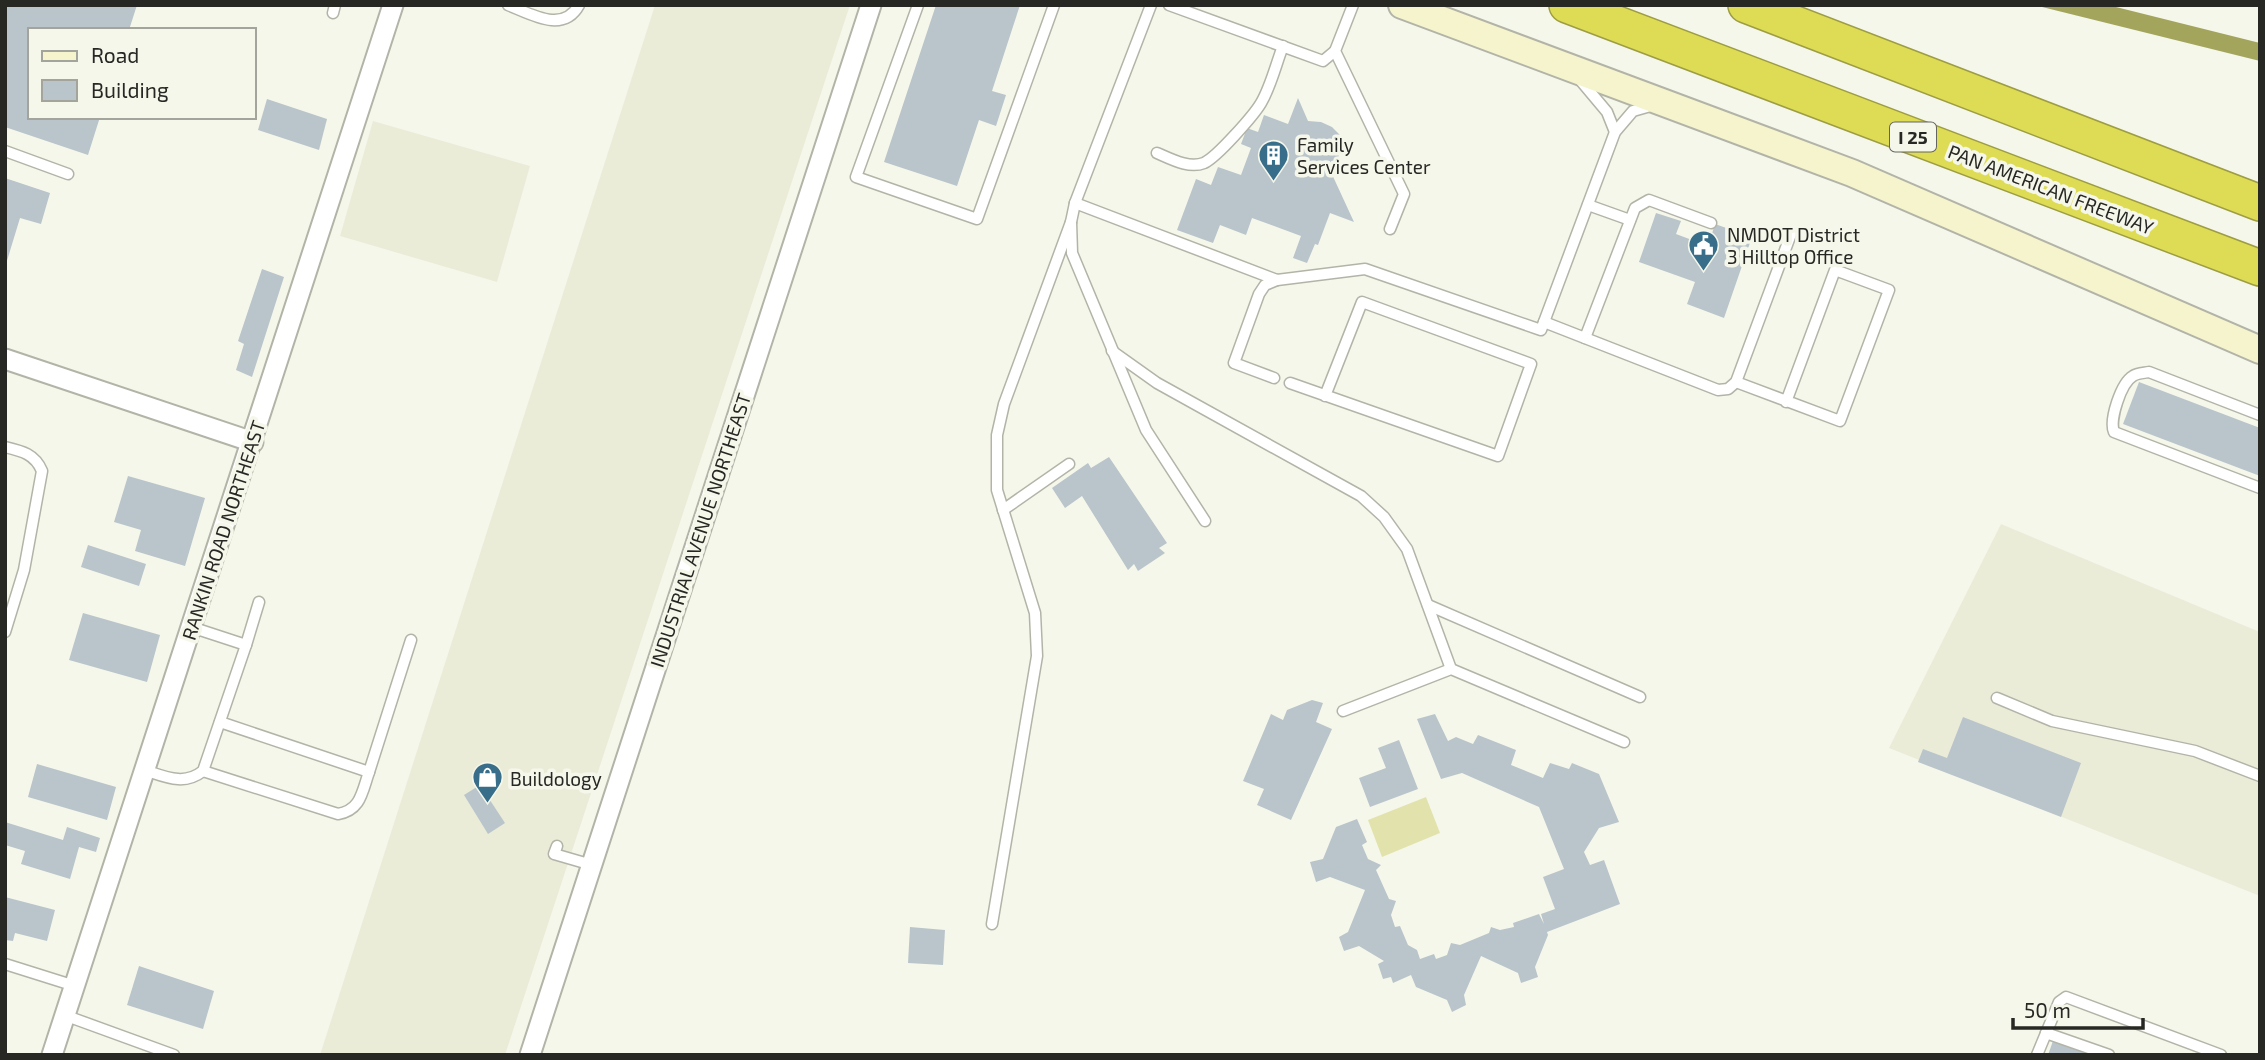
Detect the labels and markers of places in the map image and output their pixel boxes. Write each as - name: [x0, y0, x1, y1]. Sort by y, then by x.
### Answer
- place label: Family Services Center: [1297, 133, 1431, 178]
- building icon: Family Services Center: [1257, 138, 1291, 182]
- place label: NMDOT District 3 Hilltop Office: [1727, 223, 1860, 268]
- public building icon: NMDOT District 3 Hilltop Office: [1687, 228, 1721, 272]
- shop icon: Buildology: [470, 761, 504, 805]
- place label: Buildology: [510, 767, 602, 790]

